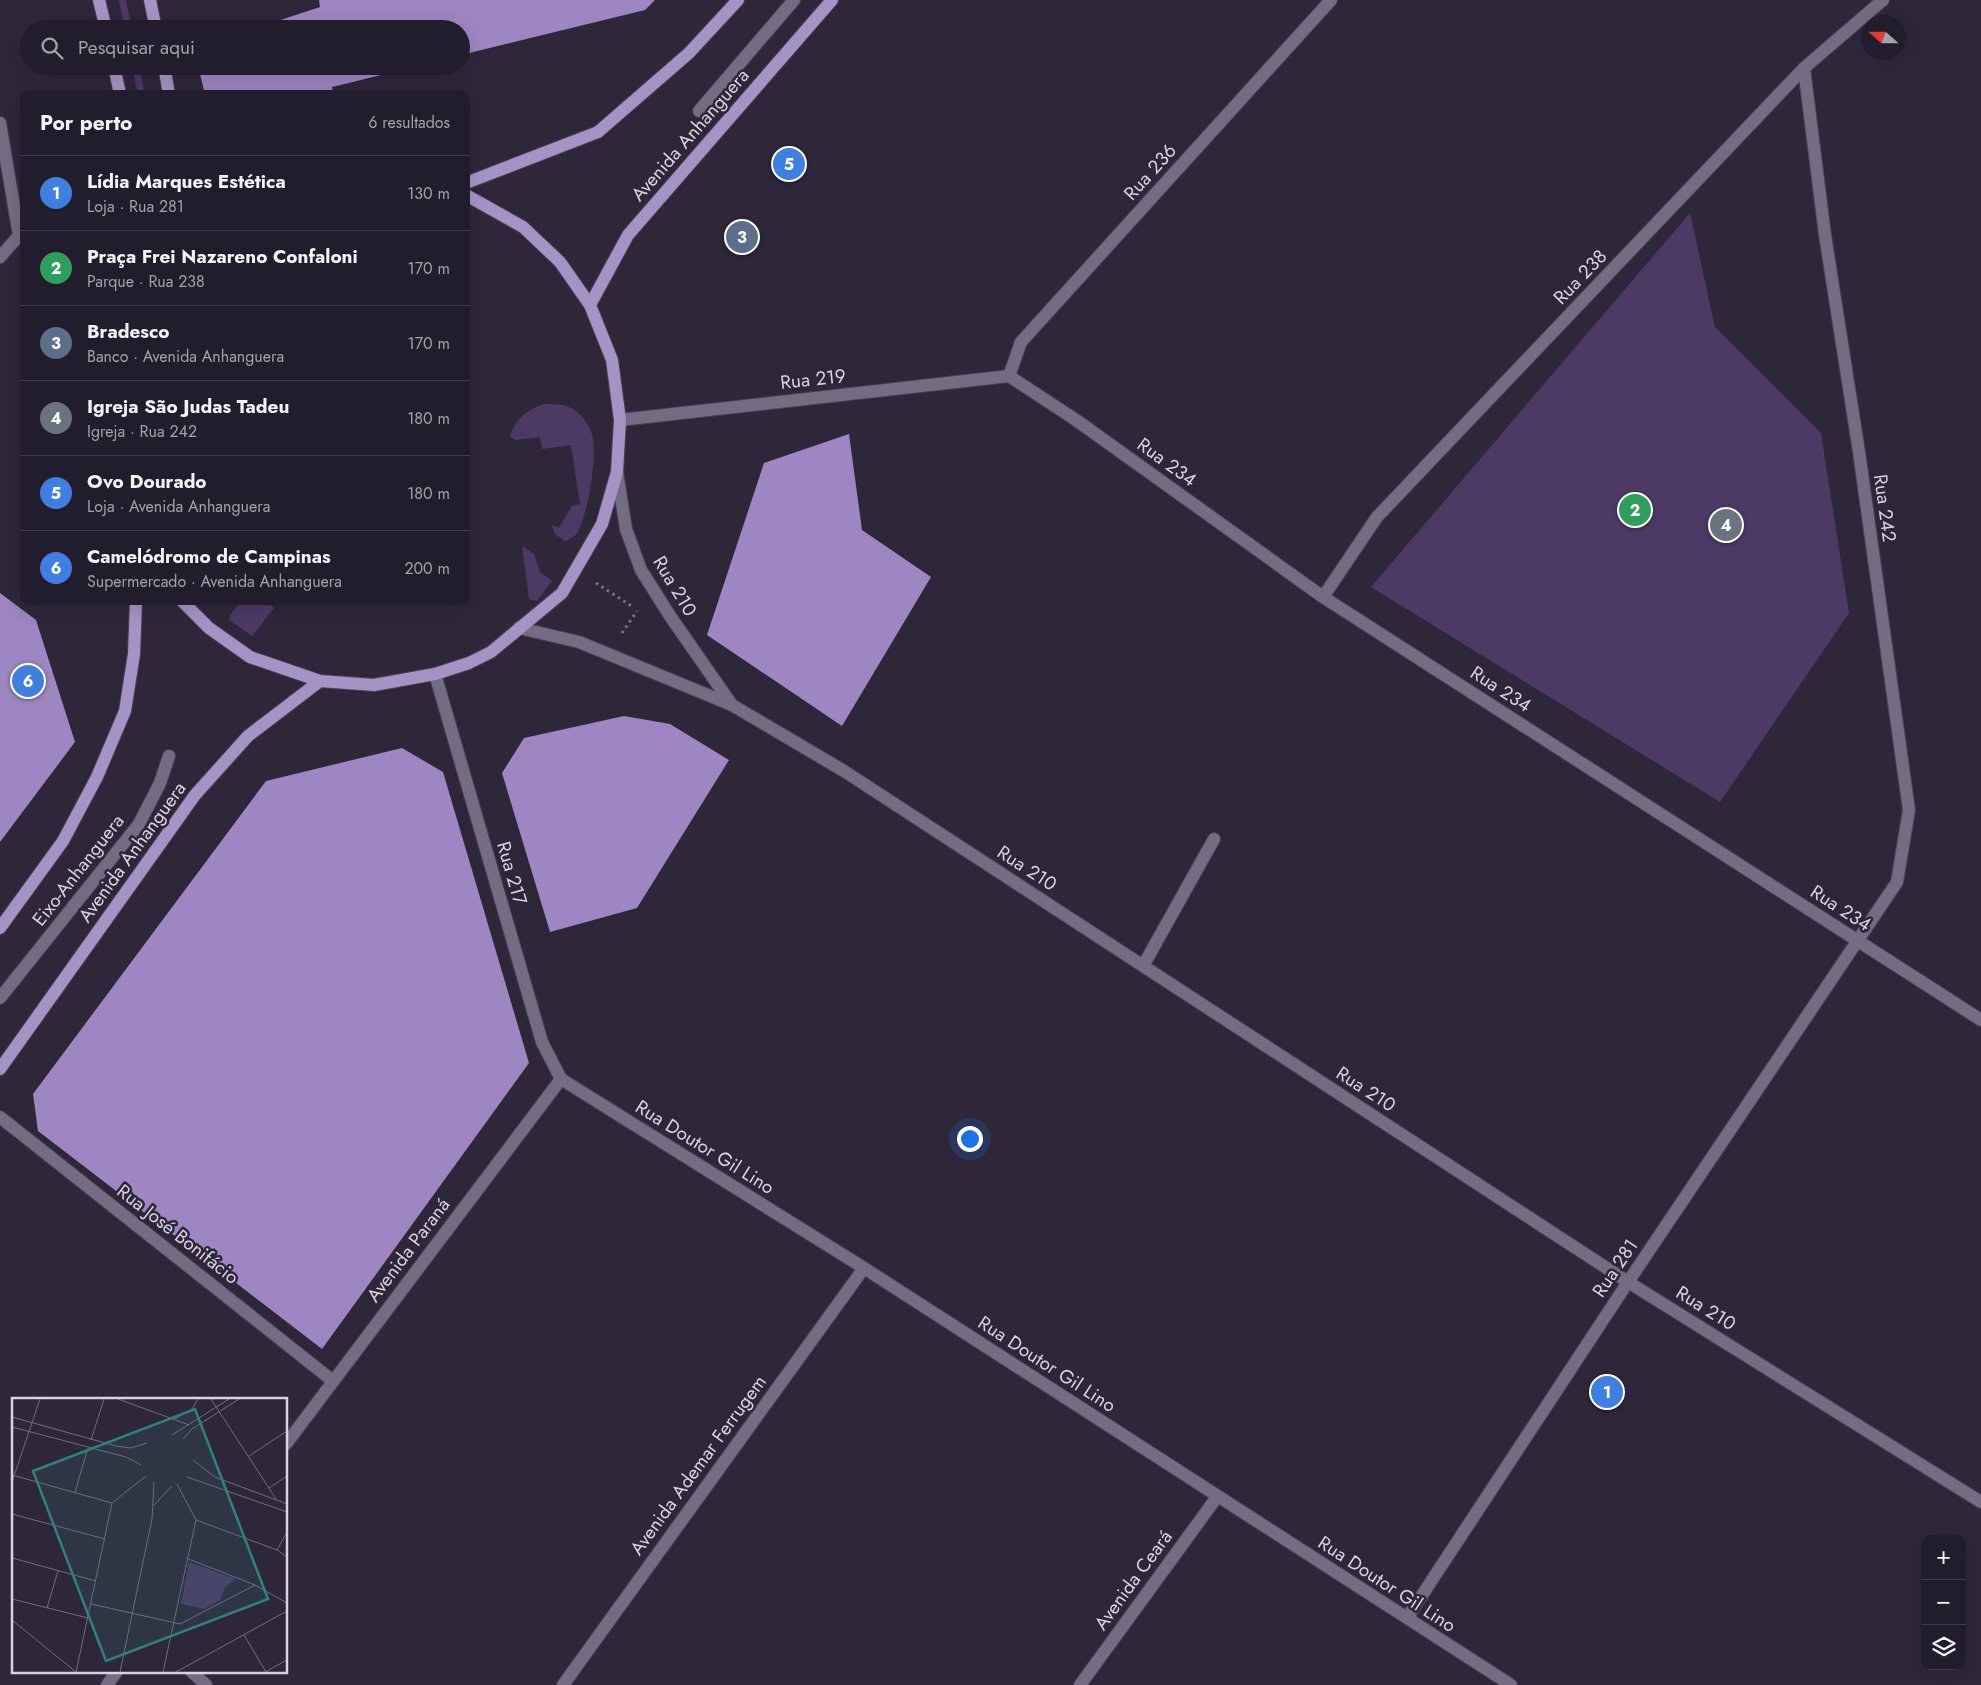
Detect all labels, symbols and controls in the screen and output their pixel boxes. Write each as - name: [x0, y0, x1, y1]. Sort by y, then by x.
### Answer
- north arrow: [1861, 15, 1906, 60]
- search box: [20, 20, 470, 75]
- icon: search: [38, 34, 66, 62]
- text: Pesquisar aqui: [78, 34, 195, 61]
- street label: Avenida Anhanguera: [625, 63, 755, 207]
- text: Por perto: [40, 108, 132, 138]
- text: 6 resultados: [368, 111, 450, 134]
- street label: Rua 236: [1117, 138, 1183, 206]
- pin: 5: [773, 145, 805, 183]
- text: Lídia Marques Estética: [87, 168, 286, 195]
- text: 1: [52, 182, 60, 205]
- text: 130 m: [407, 182, 450, 205]
- text: Loja · Rua 281: [87, 195, 184, 218]
- pin: 3: [726, 218, 758, 256]
- text: Praça Frei Nazareno Confaloni: [87, 243, 358, 270]
- street label: Rua 238: [1547, 244, 1613, 310]
- text: 2: [51, 257, 61, 280]
- text: 170 m: [408, 257, 450, 280]
- text: Parque · Rua 238: [87, 270, 205, 293]
- text: Bradesco: [87, 318, 170, 345]
- text: 3: [51, 332, 61, 355]
- text: 170 m: [408, 332, 450, 355]
- text: Banco · Avenida Anhanguera: [87, 345, 284, 368]
- street label: Rua 219: [779, 362, 847, 396]
- text: Igreja São Judas Tadeu: [87, 393, 289, 420]
- text: 4: [50, 407, 62, 430]
- text: 180 m: [407, 407, 450, 430]
- text: Igreja · Rua 242: [87, 420, 197, 443]
- street label: Rua 234: [1132, 431, 1202, 493]
- text: Ovo Dourado: [87, 468, 207, 495]
- street label: Rua 242: [1867, 472, 1903, 544]
- text: 5: [51, 482, 61, 505]
- text: 180 m: [407, 482, 450, 505]
- pin: 2: [1619, 491, 1651, 529]
- text: Loja · Avenida Anhanguera: [87, 495, 270, 518]
- pin: 4: [1710, 506, 1742, 544]
- text: Camelódromo de Campinas: [87, 543, 331, 570]
- street label: Rua 210: [646, 551, 704, 621]
- text: 6: [51, 557, 61, 580]
- text: 200 m: [404, 557, 450, 580]
- text: Supermercado · Avenida Anhanguera: [87, 570, 342, 593]
- street label: Rua 234: [1465, 659, 1537, 719]
- pin: 6: [12, 662, 44, 700]
- street label: Avenida Anhanguera: [72, 776, 192, 928]
- street label: Eixo-Anhanguera: [26, 808, 130, 932]
- street label: Rua 217: [490, 838, 534, 908]
- street label: Rua 210: [992, 839, 1062, 897]
- street label: Rua 234: [1805, 878, 1877, 938]
- street label: Rua 210: [1331, 1060, 1401, 1118]
- street label: Rua Doutor Gil Lino: [630, 1093, 780, 1201]
- your location: [957, 1126, 983, 1152]
- street label: Rua José Bonifácio: [111, 1178, 245, 1290]
- street label: Avenida Paraná: [360, 1192, 456, 1308]
- street label: Rua 281: [1586, 1233, 1644, 1303]
- street label: Rua 210: [1671, 1279, 1741, 1337]
- street label: Rua Doutor Gil Lino: [973, 1309, 1121, 1419]
- street label: Avenida Ademar Ferrugem: [623, 1369, 773, 1561]
- pin: 1: [1591, 1373, 1623, 1411]
- inset map: [12, 1398, 288, 1672]
- street label: Avenida Ceará: [1087, 1524, 1179, 1636]
- street label: Rua Doutor Gil Lino: [1313, 1529, 1461, 1639]
- map controls: [1921, 1535, 1966, 1670]
- button: +: [1921, 1535, 1966, 1580]
- button: −: [1921, 1580, 1966, 1625]
- button: layers: [1921, 1625, 1966, 1670]

